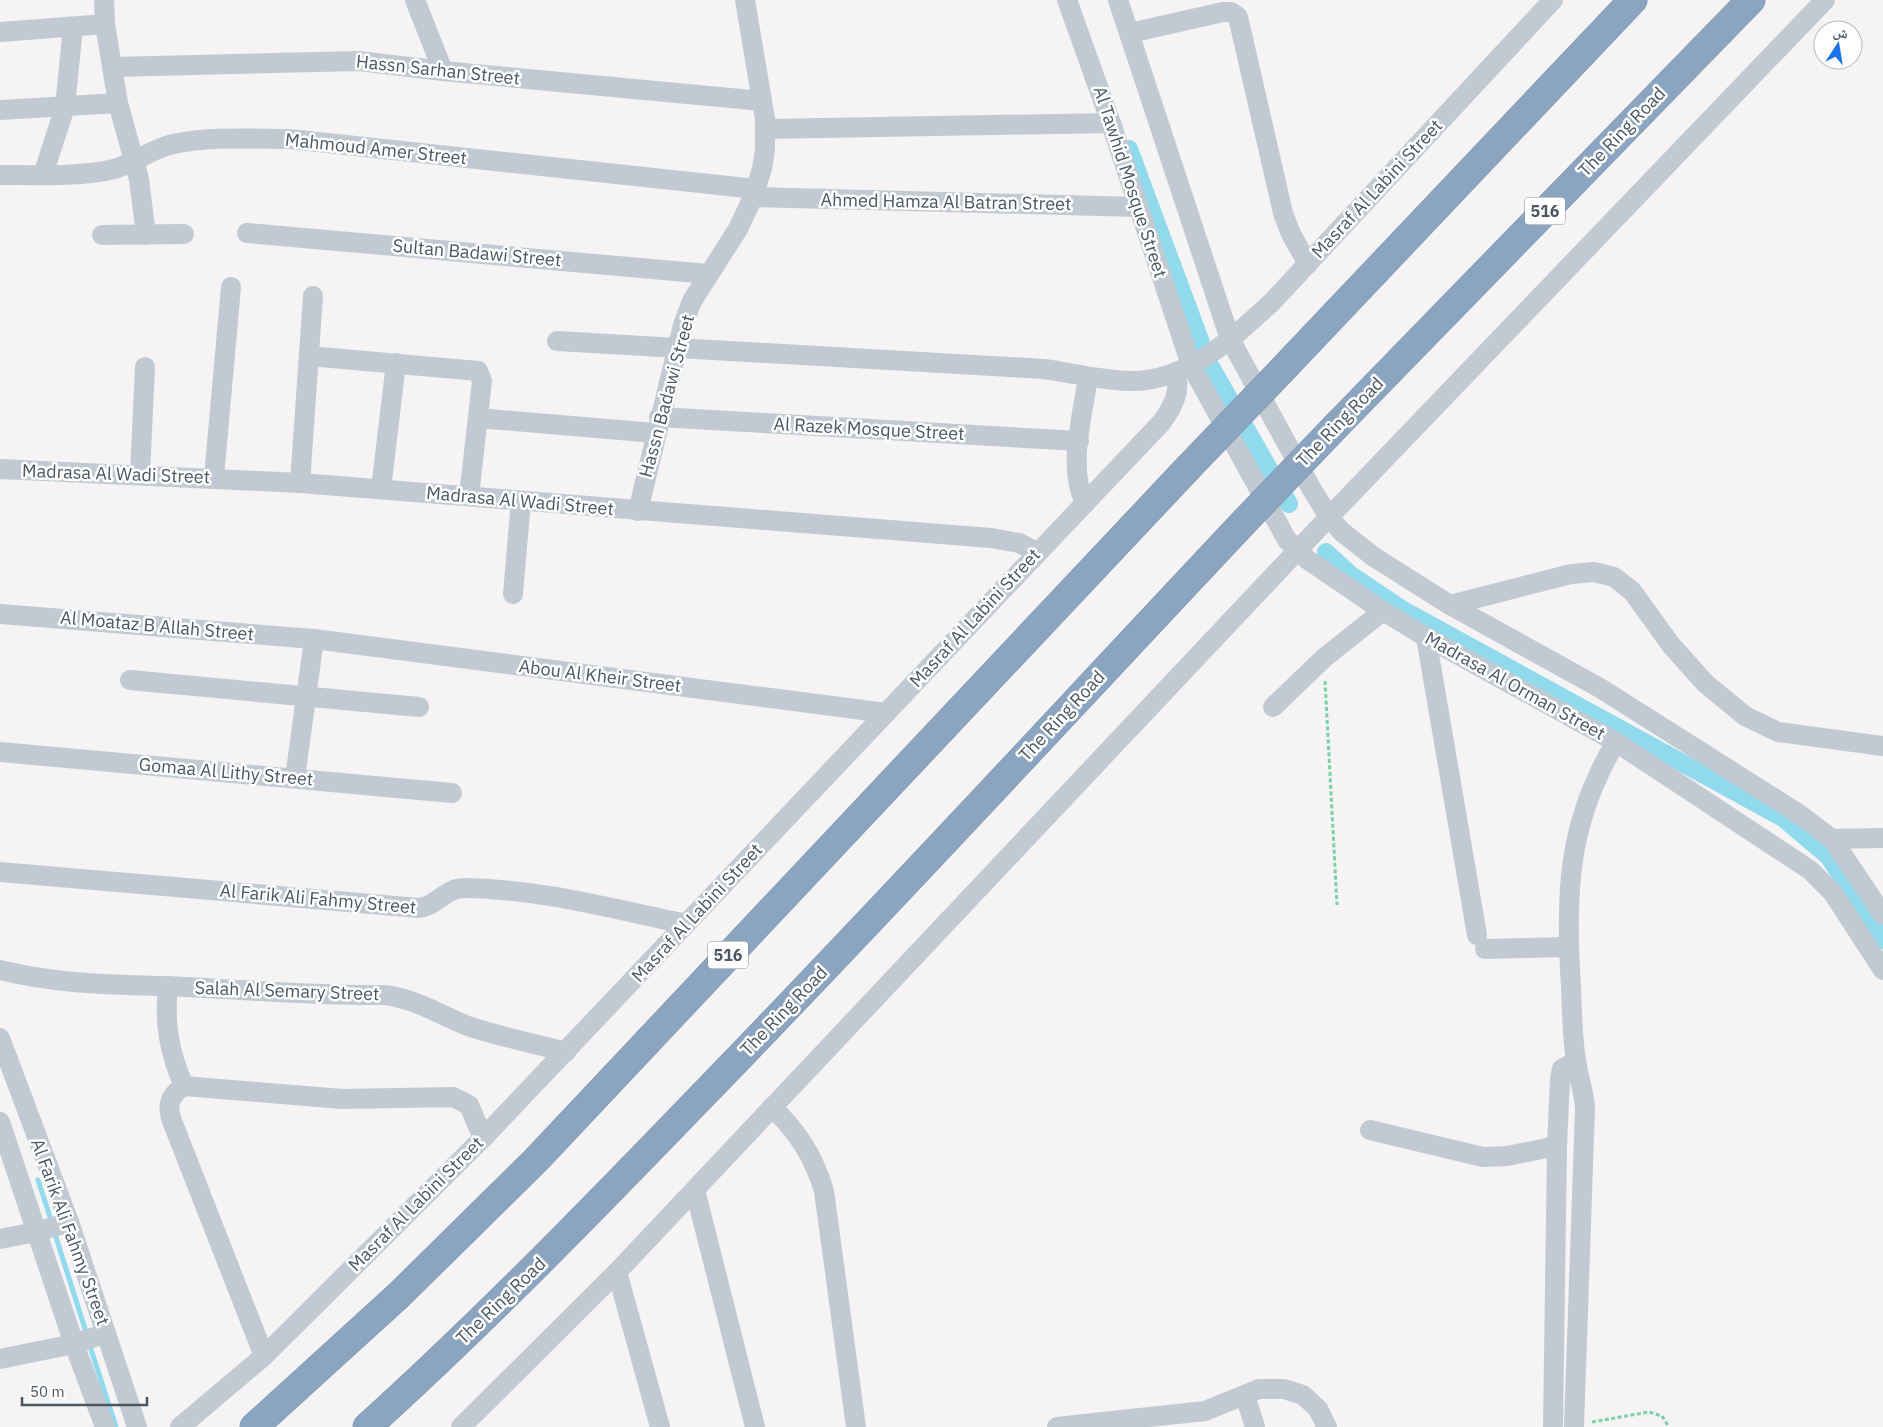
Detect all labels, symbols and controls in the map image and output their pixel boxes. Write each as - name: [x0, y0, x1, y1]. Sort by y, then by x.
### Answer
- north arrow: [1813, 20, 1863, 70]
- text: ش: [1832, 22, 1850, 43]
- street label: Hassn Sarhan Street: [355, 49, 521, 90]
- street label: The Ring Road: [1573, 82, 1670, 181]
- street label: Al Tawhid Mosque Street: [1089, 83, 1172, 281]
- street label: Masraf Al Labini Street: [1306, 114, 1447, 263]
- street label: Mahmoud Amer Street: [284, 128, 468, 169]
- street label: Ahmed Hamza Al Batran Street: [820, 188, 1072, 215]
- road number: 516: [1525, 198, 1565, 225]
- street label: Sultan Badawi Street: [392, 234, 562, 271]
- street label: Hassn Badawi Street: [634, 312, 699, 480]
- street label: The Ring Road: [1291, 372, 1388, 471]
- street label: Al Razek Mosque Street: [773, 412, 965, 445]
- street label: Madrasa Al Wadi Street: [22, 459, 210, 488]
- street label: Madrasa Al Wadi Street: [425, 481, 615, 520]
- street label: Masraf Al Labini Street: [904, 543, 1045, 692]
- street label: Al Moataz B Allah Street: [59, 606, 255, 645]
- street label: Madrasa Al Orman Street: [1421, 626, 1609, 745]
- street label: Abou Al Kheir Street: [518, 654, 683, 697]
- street label: The Ring Road: [1014, 665, 1110, 766]
- street label: Gomaa Al Lithy Street: [138, 752, 314, 791]
- street label: Masraf Al Labini Street: [626, 838, 767, 987]
- street label: Al Farik Ali Fahmy Street: [219, 878, 417, 919]
- road number: 516: [708, 942, 748, 968]
- street label: The Ring Road: [735, 961, 832, 1060]
- street label: Salah Al Semary Street: [194, 976, 380, 1005]
- street label: Masraf Al Labini Street: [343, 1131, 488, 1276]
- street label: Al Farik Ali Fahmy Street: [26, 1135, 115, 1328]
- street label: The Ring Road: [451, 1252, 550, 1349]
- scale bar: [22, 1374, 148, 1406]
- text: 50 m: [30, 1382, 65, 1401]

